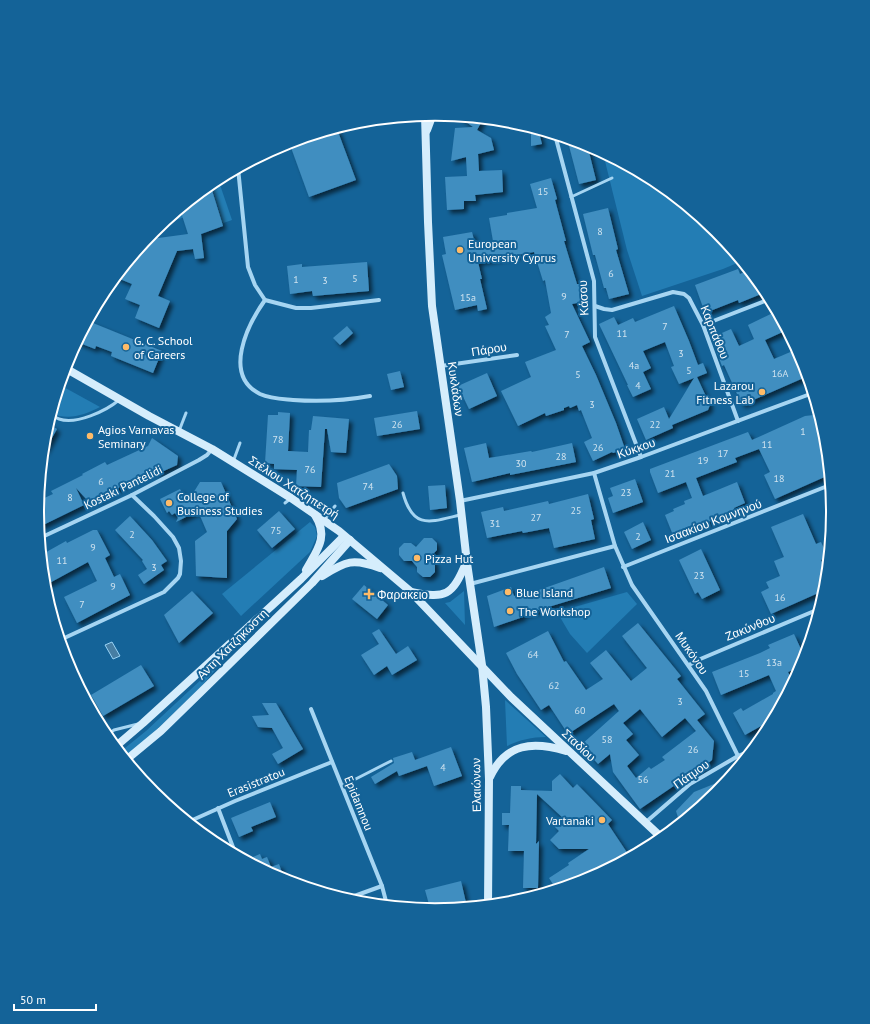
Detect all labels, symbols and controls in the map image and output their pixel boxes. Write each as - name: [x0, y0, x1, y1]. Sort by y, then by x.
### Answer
- house number: 15: [538, 185, 548, 198]
- house number: 8: [597, 225, 603, 238]
- place label: European University Cyprus: [468, 236, 556, 265]
- marker: European University Cyprus: [455, 245, 465, 255]
- house number: 6: [608, 267, 614, 280]
- house number: 5: [352, 272, 358, 285]
- house number: 1: [293, 273, 299, 286]
- house number: 3: [322, 274, 328, 287]
- street label: Κάσου: [575, 280, 591, 316]
- house number: 9: [561, 290, 567, 303]
- house number: 15a: [460, 291, 476, 304]
- street label: Καρπάθου: [697, 303, 733, 361]
- house number: 7: [662, 320, 668, 333]
- house number: 11: [617, 327, 627, 340]
- house number: 7: [564, 328, 570, 341]
- place label: G. C. School of Careers: [134, 333, 193, 362]
- street label: Πάρου: [470, 339, 508, 359]
- marker: G. C. School of Careers: [121, 342, 131, 352]
- house number: 3: [678, 347, 684, 360]
- house number: 4a: [629, 359, 639, 372]
- street label: Κυκλάδων: [445, 361, 467, 417]
- house number: 5: [686, 364, 692, 377]
- house number: 16A: [772, 367, 789, 380]
- house number: 5: [575, 368, 581, 381]
- place label: Lazarou Fitness Lab: [696, 378, 754, 407]
- house number: 4: [635, 379, 641, 392]
- marker: Lazarou Fitness Lab: [757, 387, 767, 397]
- house number: 3: [589, 398, 595, 411]
- house number: 26: [392, 418, 402, 431]
- house number: 22: [650, 418, 660, 431]
- place label: Agios Varnavas Seminary: [98, 422, 174, 451]
- house number: 1: [800, 425, 806, 438]
- marker: Agios Varnavas Seminary: [85, 431, 95, 441]
- house number: 78: [273, 433, 283, 446]
- street label: Κύκκου: [615, 434, 657, 462]
- house number: 11: [762, 438, 772, 451]
- house number: 26: [593, 441, 603, 454]
- house number: 17: [718, 447, 728, 460]
- house number: 28: [556, 450, 566, 463]
- street label: Στέλιου Χατζηπετρή: [246, 452, 342, 522]
- house number: 19: [698, 454, 708, 467]
- house number: 30: [516, 457, 527, 470]
- street label: Kostaki Pantelidi: [81, 461, 165, 513]
- house number: 76: [305, 463, 315, 476]
- house number: 21: [665, 467, 675, 480]
- house number: 18: [774, 472, 784, 485]
- house number: 6: [98, 475, 104, 488]
- house number: 74: [363, 480, 374, 493]
- house number: 23: [621, 486, 631, 499]
- place label: College of Business Studies: [177, 489, 262, 518]
- house number: 8: [67, 491, 73, 504]
- street label: Ισαακίου Κομνηνού: [662, 496, 764, 546]
- marker: College of Business Studies: [164, 498, 174, 508]
- house number: 25: [571, 504, 581, 517]
- house number: 27: [531, 511, 541, 524]
- house number: 31: [490, 517, 500, 530]
- house number: 75: [271, 524, 281, 537]
- house number: 2: [129, 528, 135, 541]
- house number: 2: [635, 530, 641, 543]
- house number: 9: [90, 541, 96, 554]
- place label: Pizza Hut: [425, 551, 473, 566]
- marker: Pizza Hut: [412, 553, 422, 563]
- house number: 11: [57, 554, 67, 567]
- house number: 3: [151, 561, 157, 574]
- house number: 23: [694, 569, 704, 582]
- house number: 9: [110, 580, 116, 593]
- place label: Blue Island: [516, 585, 573, 600]
- place label: Φαρακειο: [377, 587, 428, 602]
- marker: Blue Island: [503, 587, 513, 597]
- marker: Φαρακειο: [364, 589, 374, 599]
- house number: 16: [775, 591, 785, 604]
- house number: 7: [79, 598, 85, 611]
- place label: The Workshop: [518, 604, 591, 619]
- street label: Αντη Χατζηκωστη: [194, 606, 270, 682]
- marker: The Workshop: [505, 606, 515, 616]
- street label: Ζακύνθου: [723, 610, 777, 644]
- street label: Μυκόνου: [672, 629, 712, 677]
- house number: 64: [528, 648, 539, 661]
- house number: 13a: [766, 656, 782, 669]
- house number: 15: [739, 667, 749, 680]
- house number: 62: [549, 679, 559, 692]
- house number: 3: [677, 695, 683, 708]
- house number: 60: [575, 704, 586, 717]
- street label: Σταδίου: [559, 726, 599, 764]
- house number: 58: [602, 733, 612, 746]
- house number: 26: [688, 743, 698, 756]
- street label: Πάτμου: [670, 756, 712, 792]
- street label: Ελαιώνων: [468, 758, 484, 812]
- house number: 4: [440, 761, 446, 774]
- street label: Erasistratou: [225, 764, 287, 800]
- street label: Epidamnou: [341, 773, 377, 833]
- house number: 56: [638, 773, 648, 786]
- place label: Vartanaki: [545, 813, 594, 828]
- marker: Vartanaki: [597, 815, 607, 825]
- scale bar: [14, 986, 96, 1012]
- text: 50 m: [20, 992, 46, 1007]

